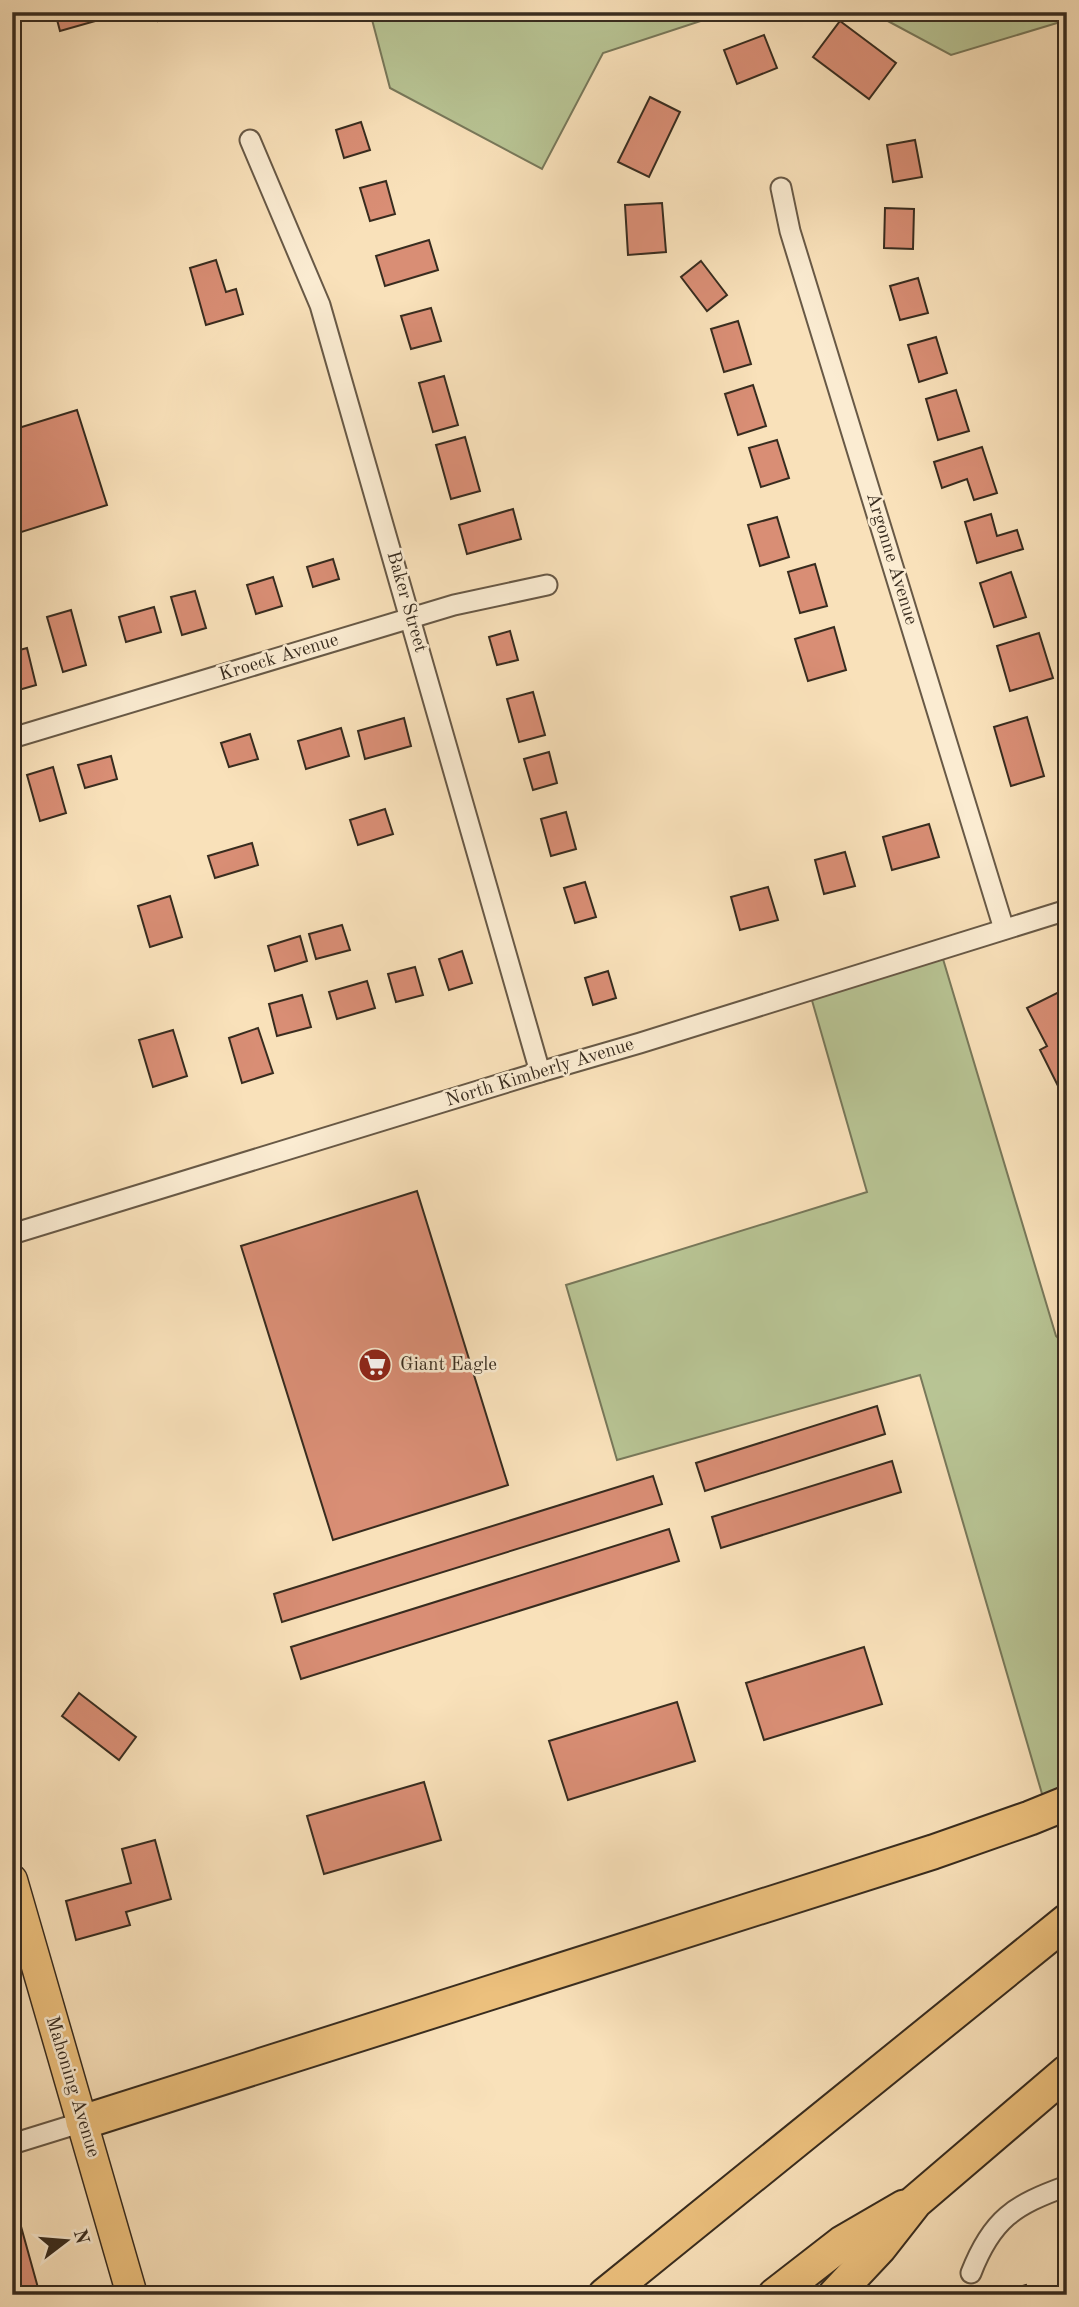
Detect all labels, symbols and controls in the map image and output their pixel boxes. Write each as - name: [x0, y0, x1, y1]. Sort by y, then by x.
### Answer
- street label: Argonne Avenue: [862, 491, 920, 627]
- street label: Baker Street: [382, 549, 430, 655]
- street label: Kroeck Avenue: [217, 631, 341, 685]
- street label: North Kimberly Avenue: [444, 1035, 636, 1111]
- supermarket icon: Giant Eagle: [356, 1346, 394, 1384]
- place label: Giant Eagle: [400, 1356, 497, 1375]
- street label: Mahoning Avenue: [41, 2014, 103, 2160]
- north arrow: [32, 2206, 102, 2276]
- text: N: [69, 2227, 91, 2247]

